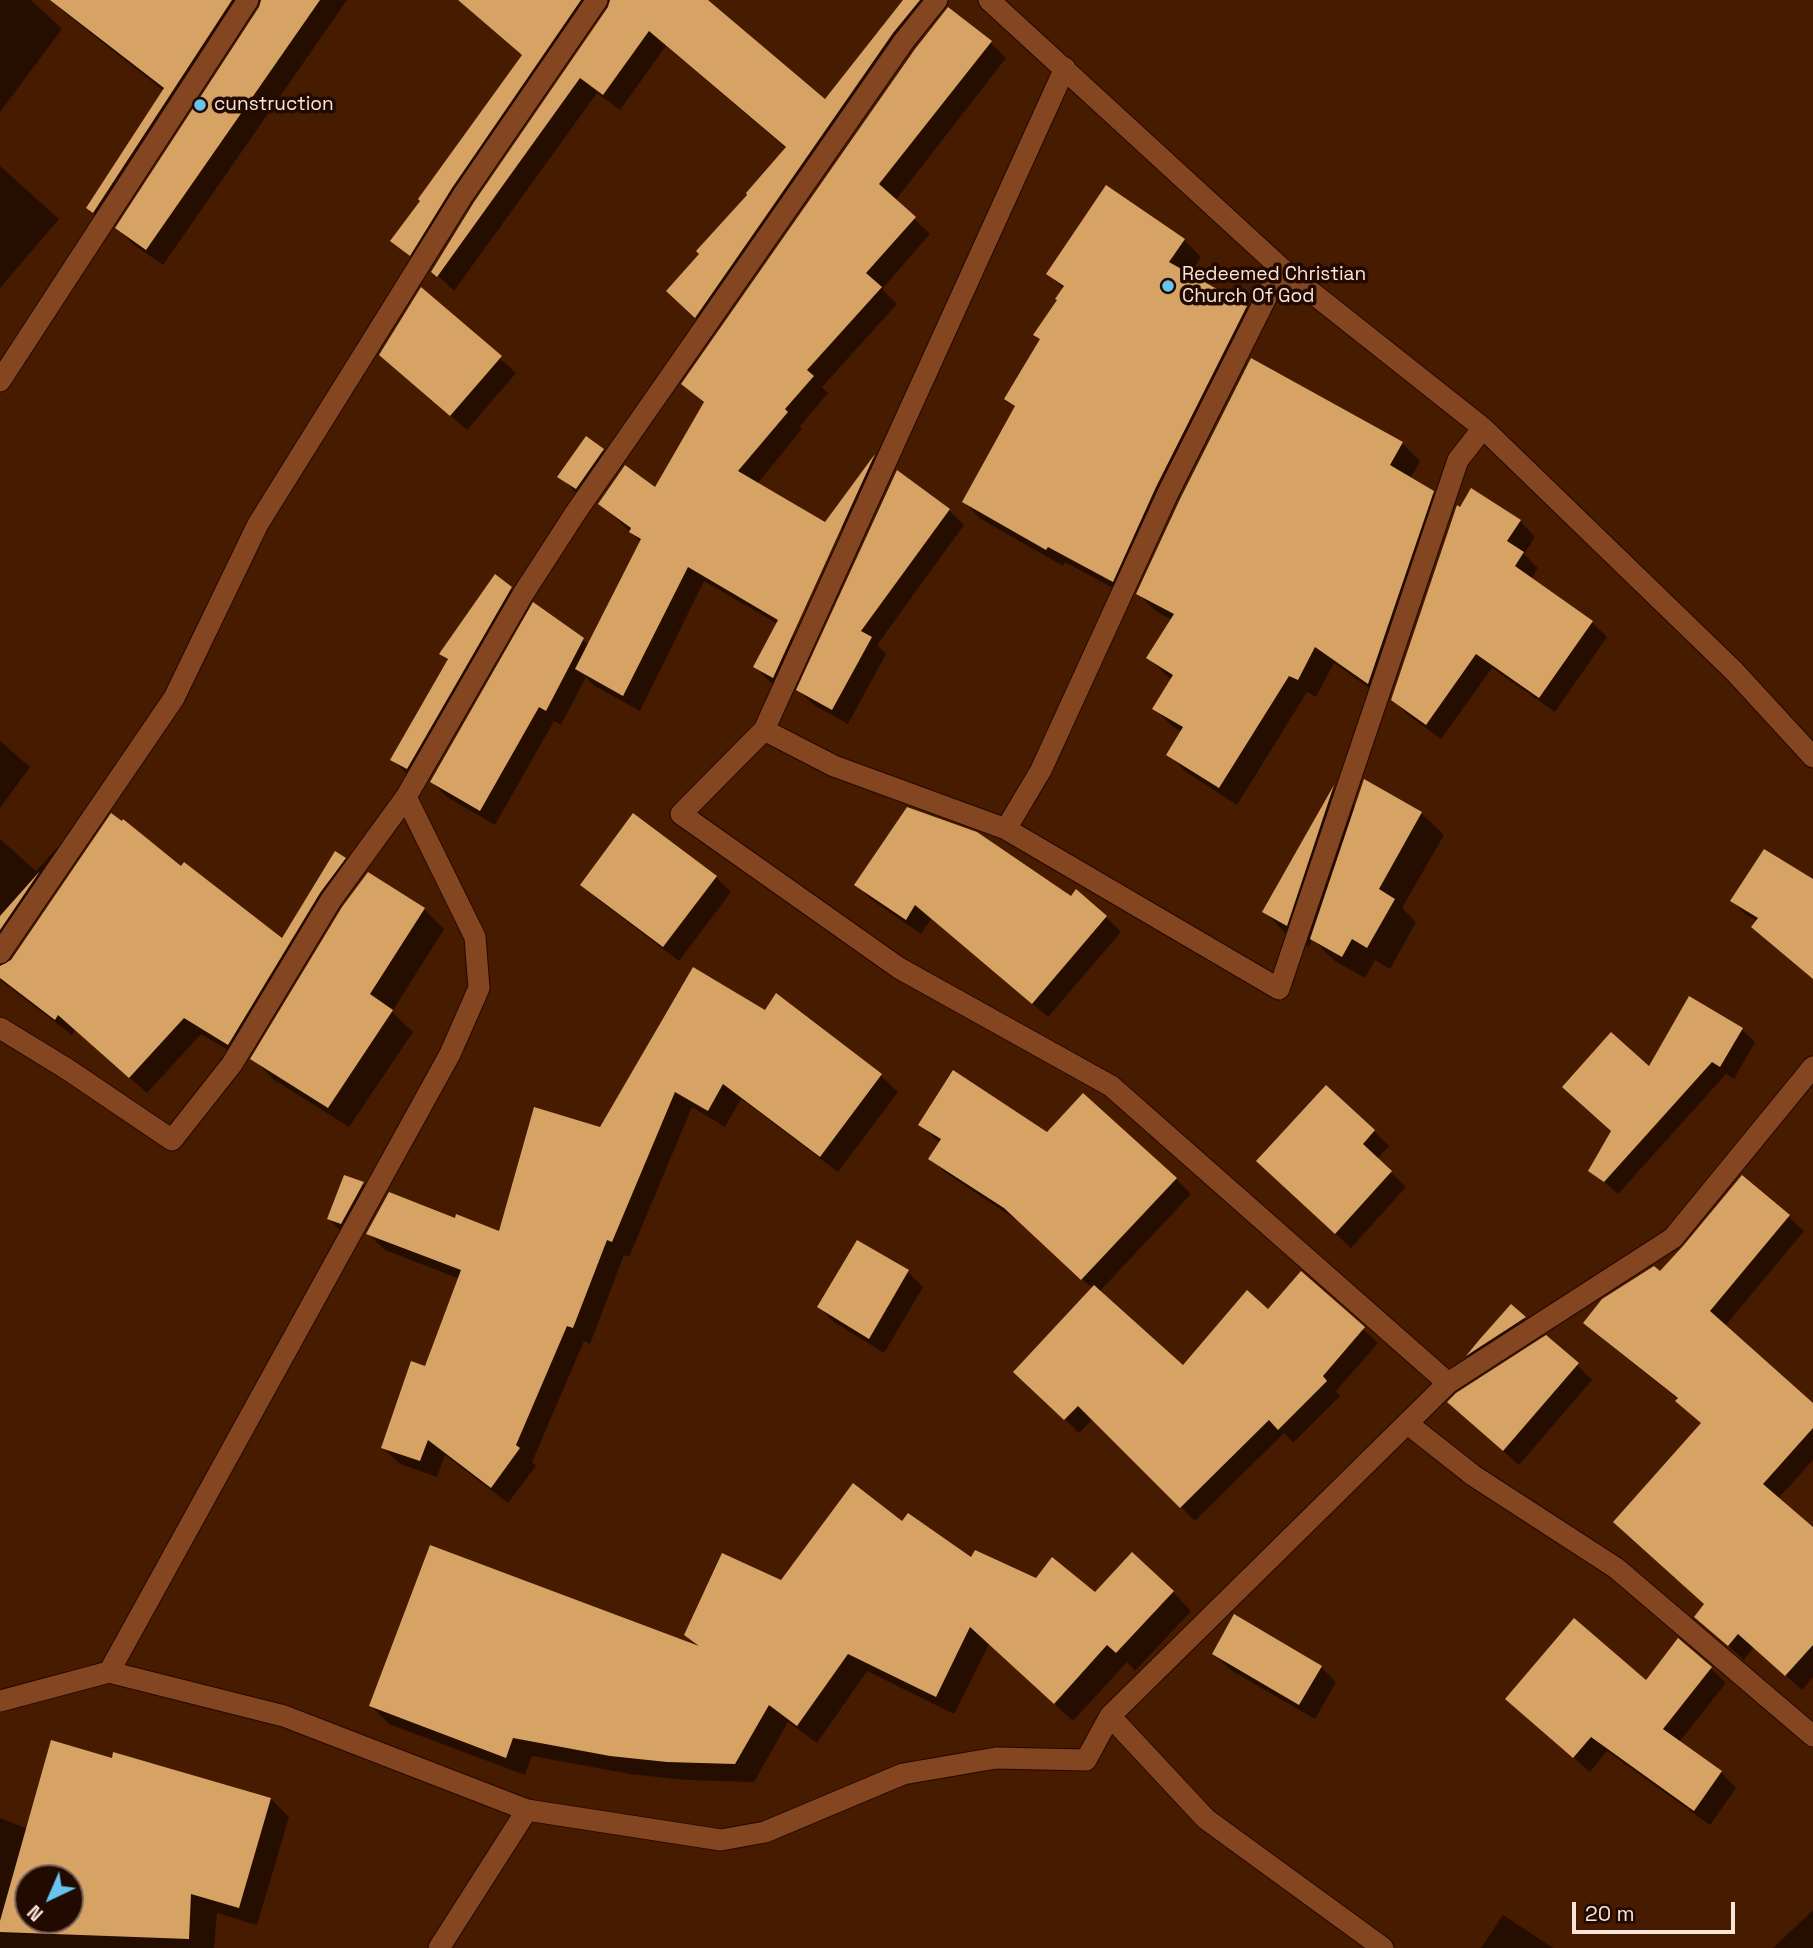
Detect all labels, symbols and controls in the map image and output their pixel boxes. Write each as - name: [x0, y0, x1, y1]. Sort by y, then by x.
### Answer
- place label: cunstruction: [214, 94, 334, 116]
- marker: cunstruction: [192, 97, 208, 113]
- place label: Redeemed Christian Church Of God: [1182, 264, 1366, 308]
- marker: Redeemed Christian Church Of God: [1160, 278, 1176, 294]
- north arrow: [14, 1864, 84, 1934]
- scale bar: [1575, 1888, 1738, 1932]
- text: N: [22, 1900, 49, 1926]
- text: 20 m: [1585, 1900, 1635, 1927]

